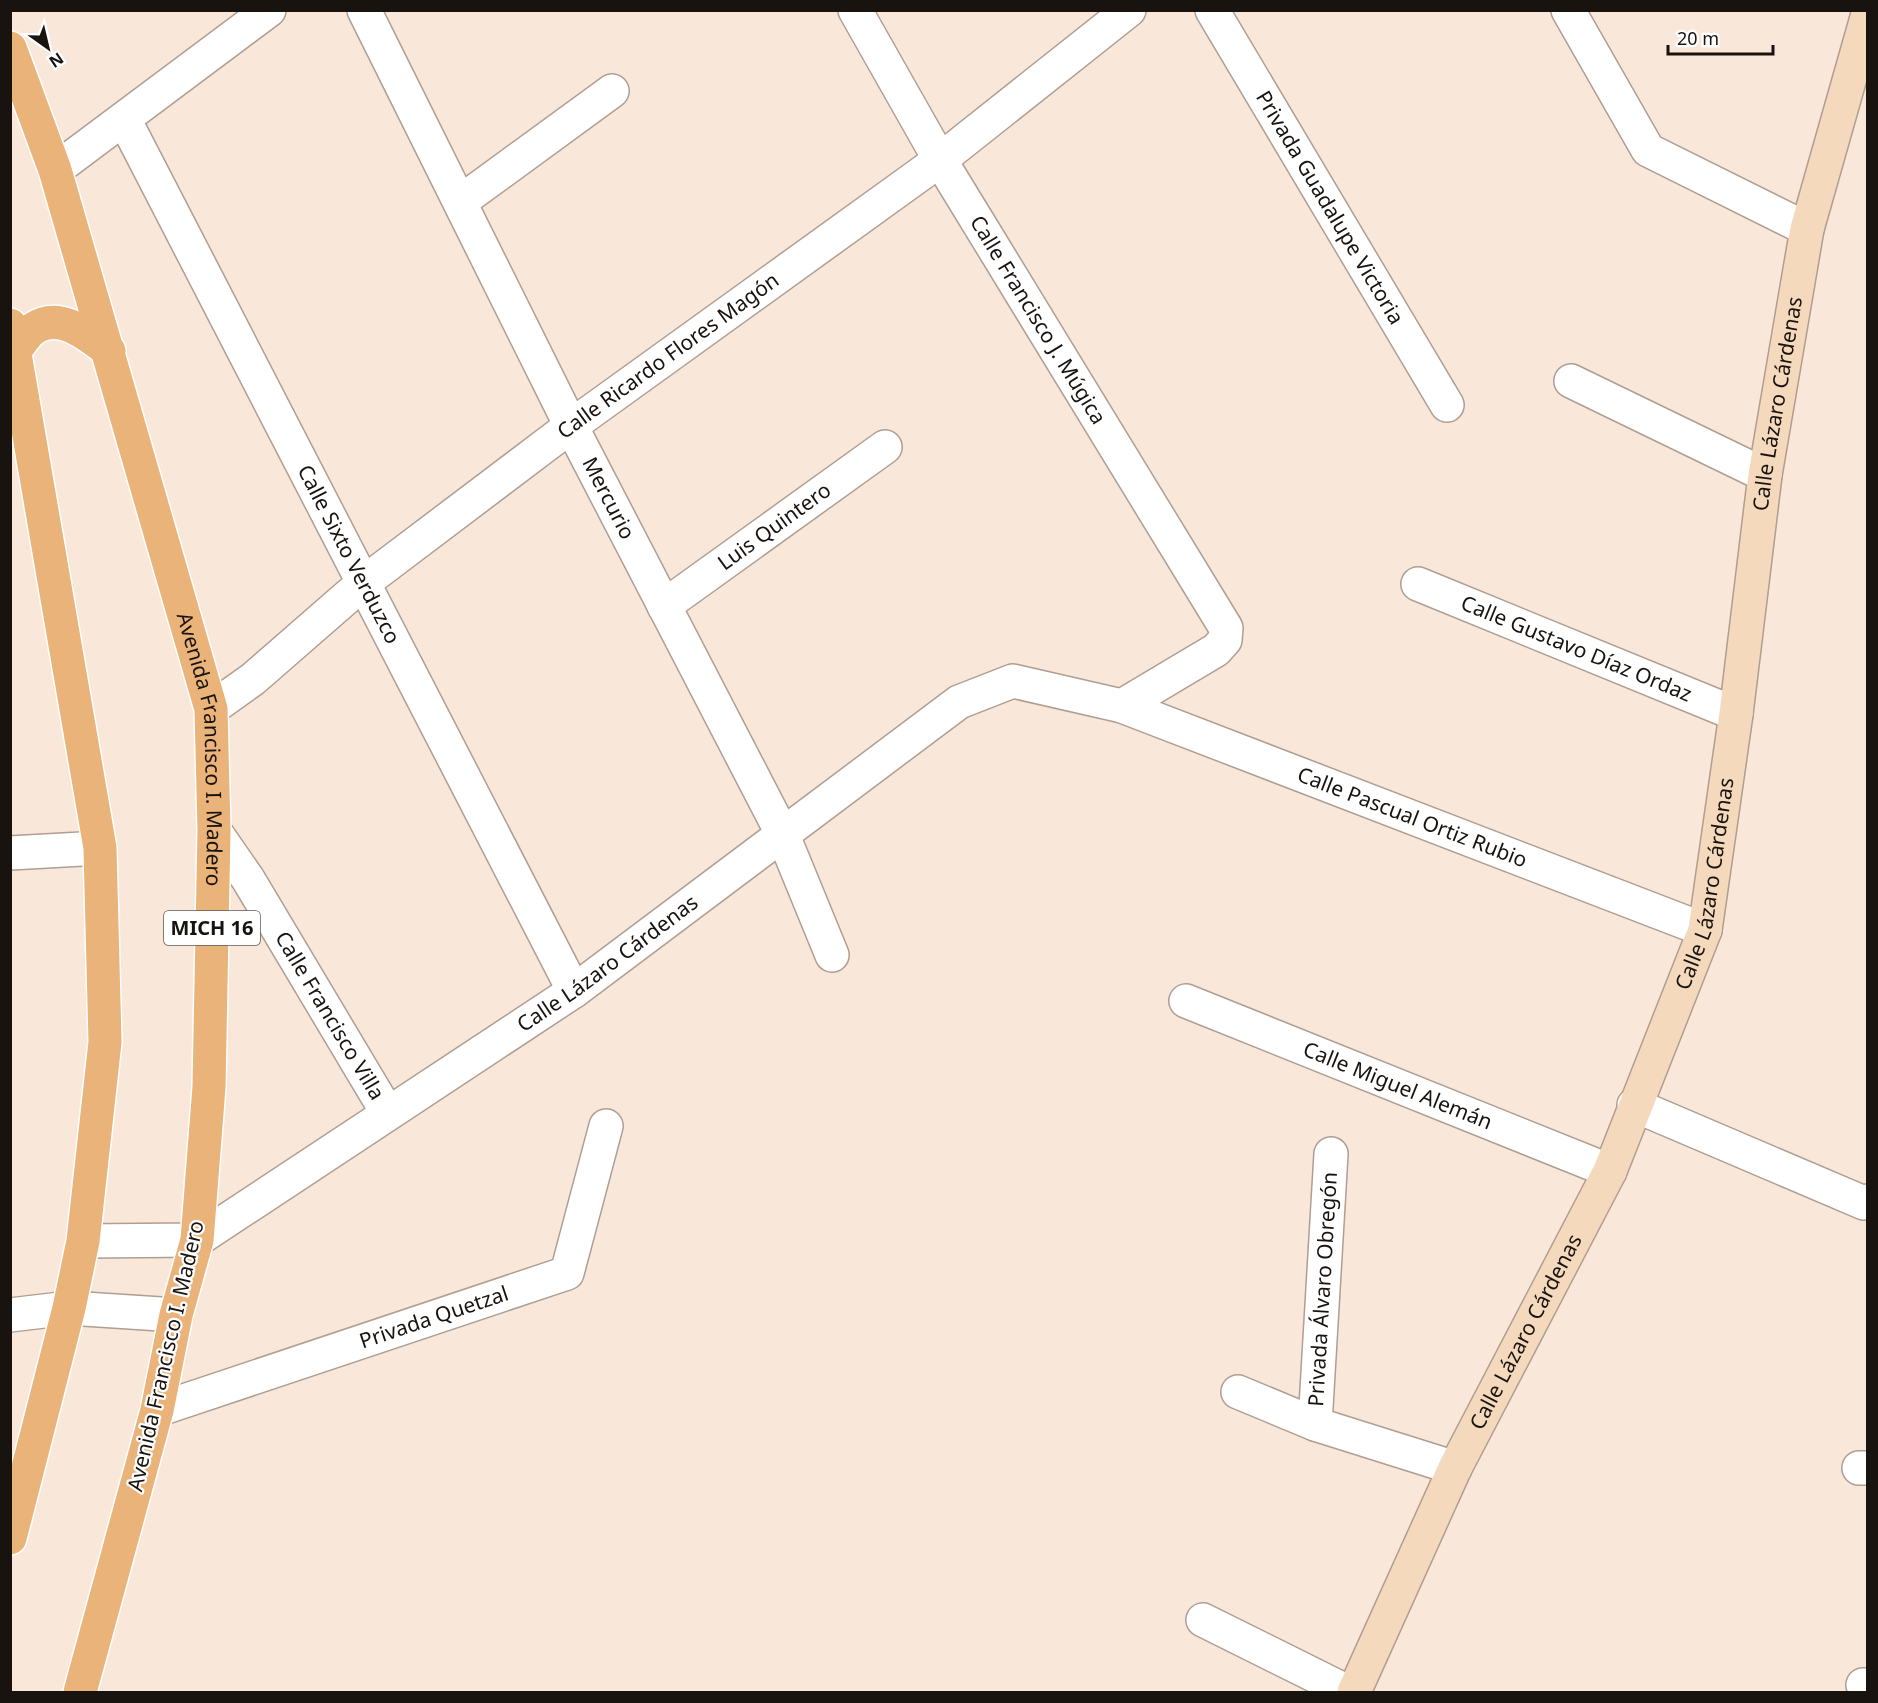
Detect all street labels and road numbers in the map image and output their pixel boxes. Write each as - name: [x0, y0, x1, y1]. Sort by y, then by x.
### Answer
- street label: Privada Guadalupe Victoria: [1250, 85, 1411, 329]
- street label: Calle Francisco J. Múgica: [964, 210, 1113, 429]
- street label: Calle Ricardo Flores Magón: [551, 266, 784, 445]
- street label: Calle Lázaro Cárdenas: [1746, 294, 1808, 513]
- street label: Mercurio: [576, 452, 642, 544]
- street label: Calle Sixto Verduzco: [292, 460, 407, 648]
- street label: Luis Quintero: [712, 476, 836, 576]
- street label: Calle Gustavo Díaz Ordaz: [1457, 588, 1696, 708]
- street label: Avenida Francisco I. Madero: [171, 609, 229, 887]
- street label: Calle Pascual Ortiz Rubio: [1294, 760, 1532, 873]
- street label: Calle Lázaro Cárdenas: [1668, 776, 1740, 994]
- street label: Calle Lázaro Cárdenas: [511, 888, 703, 1038]
- road number: MICH 16: [164, 911, 260, 945]
- street label: Calle Francisco Villa: [269, 926, 392, 1105]
- street label: Calle Miguel Alemán: [1299, 1034, 1497, 1135]
- street label: Privada Álvaro Obregón: [1301, 1171, 1343, 1407]
- street label: Avenida Francisco I. Madero: [120, 1218, 210, 1494]
- street label: Calle Lázaro Cárdenas: [1462, 1229, 1588, 1434]
- street label: Privada Quetzal: [356, 1279, 512, 1354]

